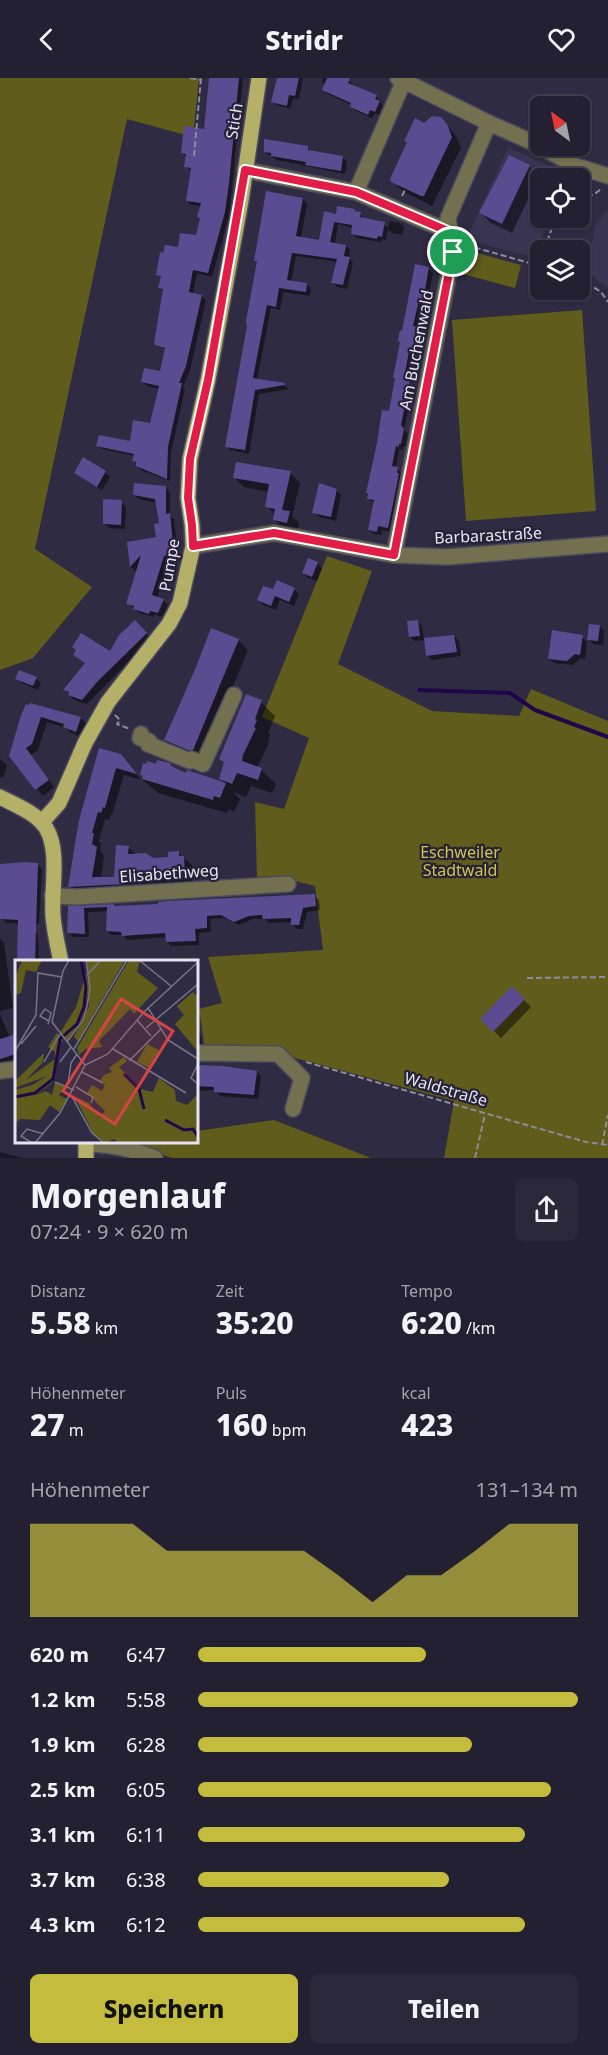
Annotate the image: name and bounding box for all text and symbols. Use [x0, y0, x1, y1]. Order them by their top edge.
text: Stridr [265, 21, 343, 58]
icon: back [30, 23, 63, 56]
icon: heart [545, 23, 578, 56]
north arrow [530, 96, 590, 156]
map controls [530, 96, 590, 300]
street label: Stich [220, 101, 248, 141]
button: locate [530, 168, 590, 228]
pin [427, 226, 478, 277]
icon: arrive [436, 235, 469, 268]
button: layers [530, 240, 590, 300]
street label: Am Buchenwald [394, 288, 438, 412]
street label: Barbarastraße [434, 521, 542, 549]
street label: Pumpe [154, 537, 184, 593]
park label: Eschweiler Stadtwald [420, 841, 500, 881]
street label: Elisabethweg [118, 859, 220, 887]
inset map [15, 960, 198, 1143]
street label: Waldstraße [402, 1067, 490, 1111]
text: Morgenlauf [30, 1173, 225, 1218]
button: share [515, 1178, 578, 1241]
text: 07:24 · 9 × 620 m [30, 1218, 188, 1245]
text: Distanz [30, 1280, 86, 1302]
text: Zeit [216, 1280, 244, 1302]
text: Tempo [401, 1280, 453, 1302]
text: 5.58 [30, 1302, 91, 1343]
text: 35:20 [216, 1302, 294, 1343]
text: 6:20 [401, 1302, 462, 1343]
text: km [91, 1317, 118, 1339]
text: /km [462, 1317, 496, 1339]
text: Höhenmeter [30, 1382, 126, 1404]
text: Puls [216, 1382, 247, 1404]
text: kcal [401, 1382, 431, 1404]
text: 27 [30, 1404, 65, 1445]
text: 160 [216, 1404, 268, 1445]
text: 423 [401, 1404, 453, 1445]
text: m [65, 1419, 84, 1441]
text: bpm [268, 1419, 307, 1441]
text: Höhenmeter [30, 1476, 150, 1503]
text: 131–134 m [475, 1476, 578, 1503]
text: 620 m [30, 1641, 89, 1668]
text: 6:47 [126, 1641, 166, 1668]
text: 1.2 km [30, 1686, 96, 1713]
text: 5:58 [126, 1686, 166, 1713]
text: 1.9 km [30, 1731, 96, 1758]
text: 6:28 [126, 1731, 166, 1758]
text: 2.5 km [30, 1776, 96, 1803]
text: 6:05 [126, 1776, 166, 1803]
text: 3.1 km [30, 1821, 96, 1848]
text: 6:11 [126, 1821, 166, 1848]
text: 3.7 km [30, 1866, 96, 1893]
text: 6:38 [126, 1866, 166, 1893]
text: 4.3 km [30, 1911, 96, 1938]
text: 6:12 [126, 1911, 166, 1938]
button: Speichern [30, 1974, 298, 2043]
button: Teilen [310, 1974, 578, 2043]

